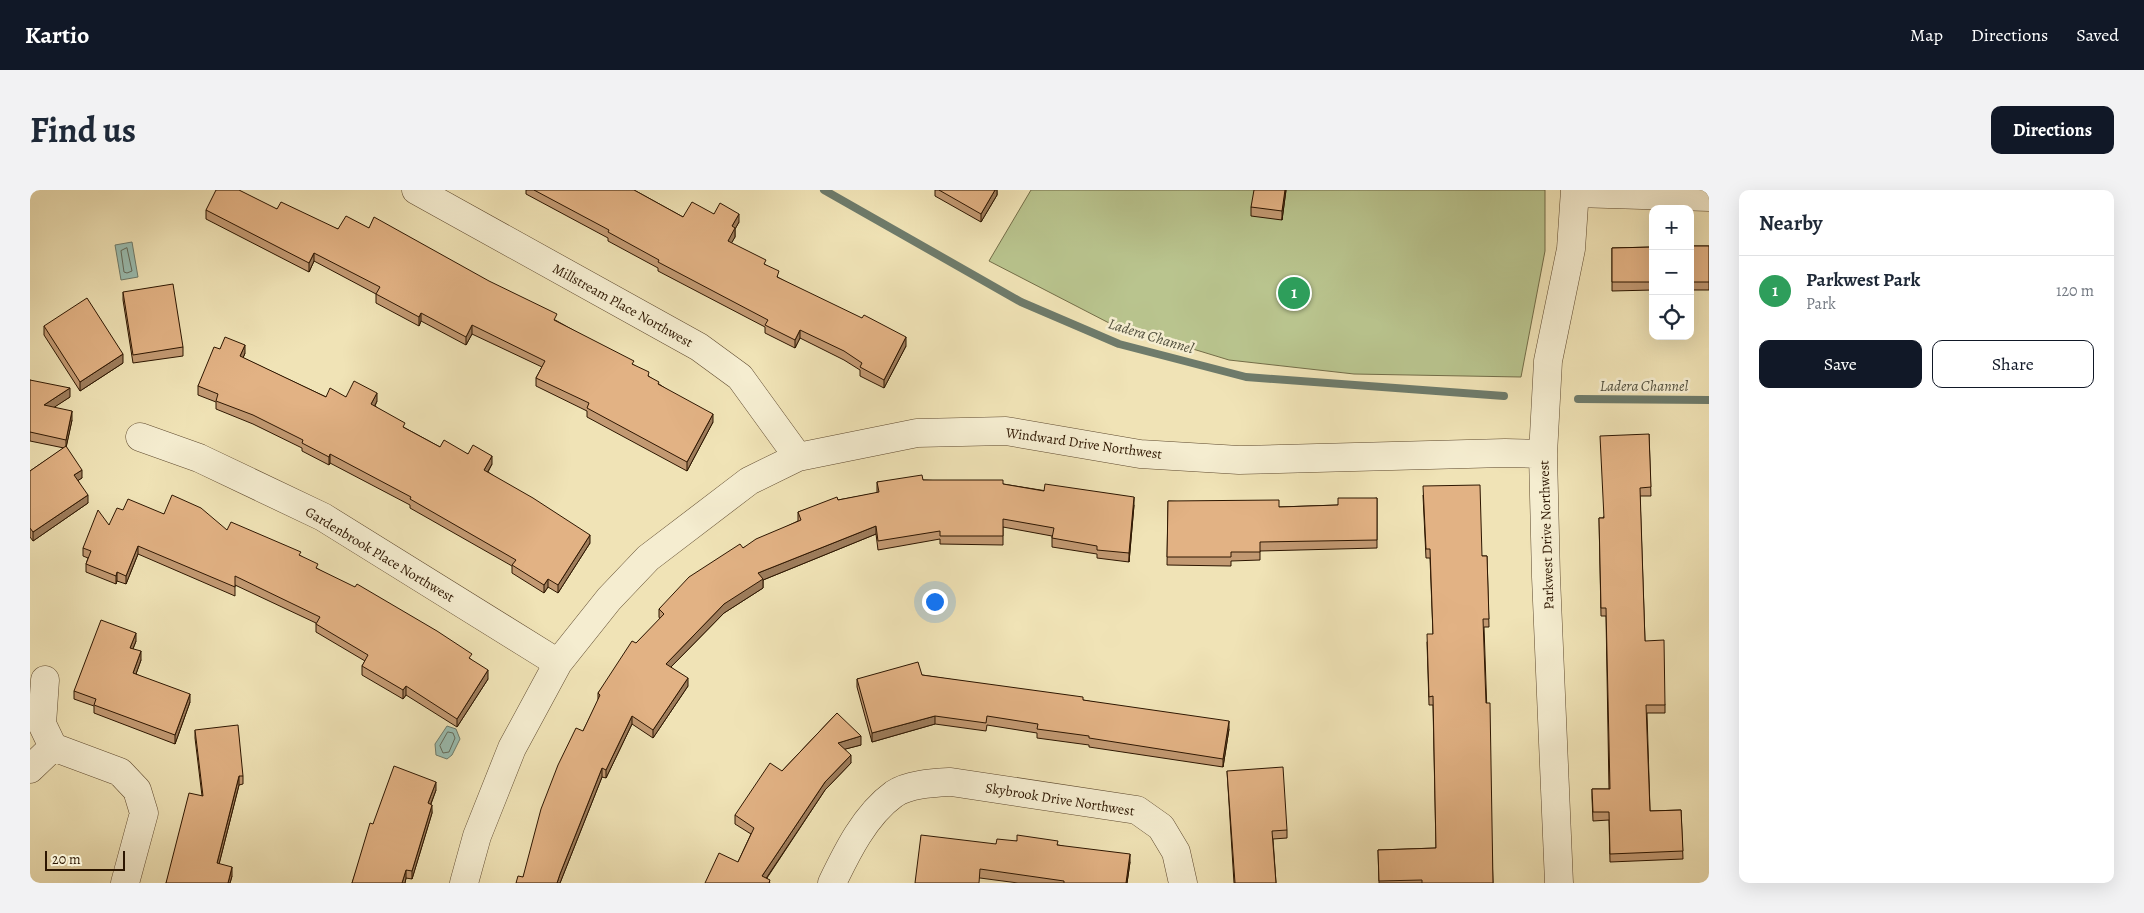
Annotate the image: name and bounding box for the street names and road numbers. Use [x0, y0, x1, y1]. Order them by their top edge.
street label: Millstream Place Northwest [549, 259, 697, 352]
street label: Windward Drive Northwest [1004, 423, 1164, 464]
street label: Parkwest Drive Northwest [1534, 460, 1559, 610]
street label: Gardenbrook Place Northwest [302, 502, 458, 607]
street label: Skybrook Drive Northwest [984, 778, 1136, 821]

